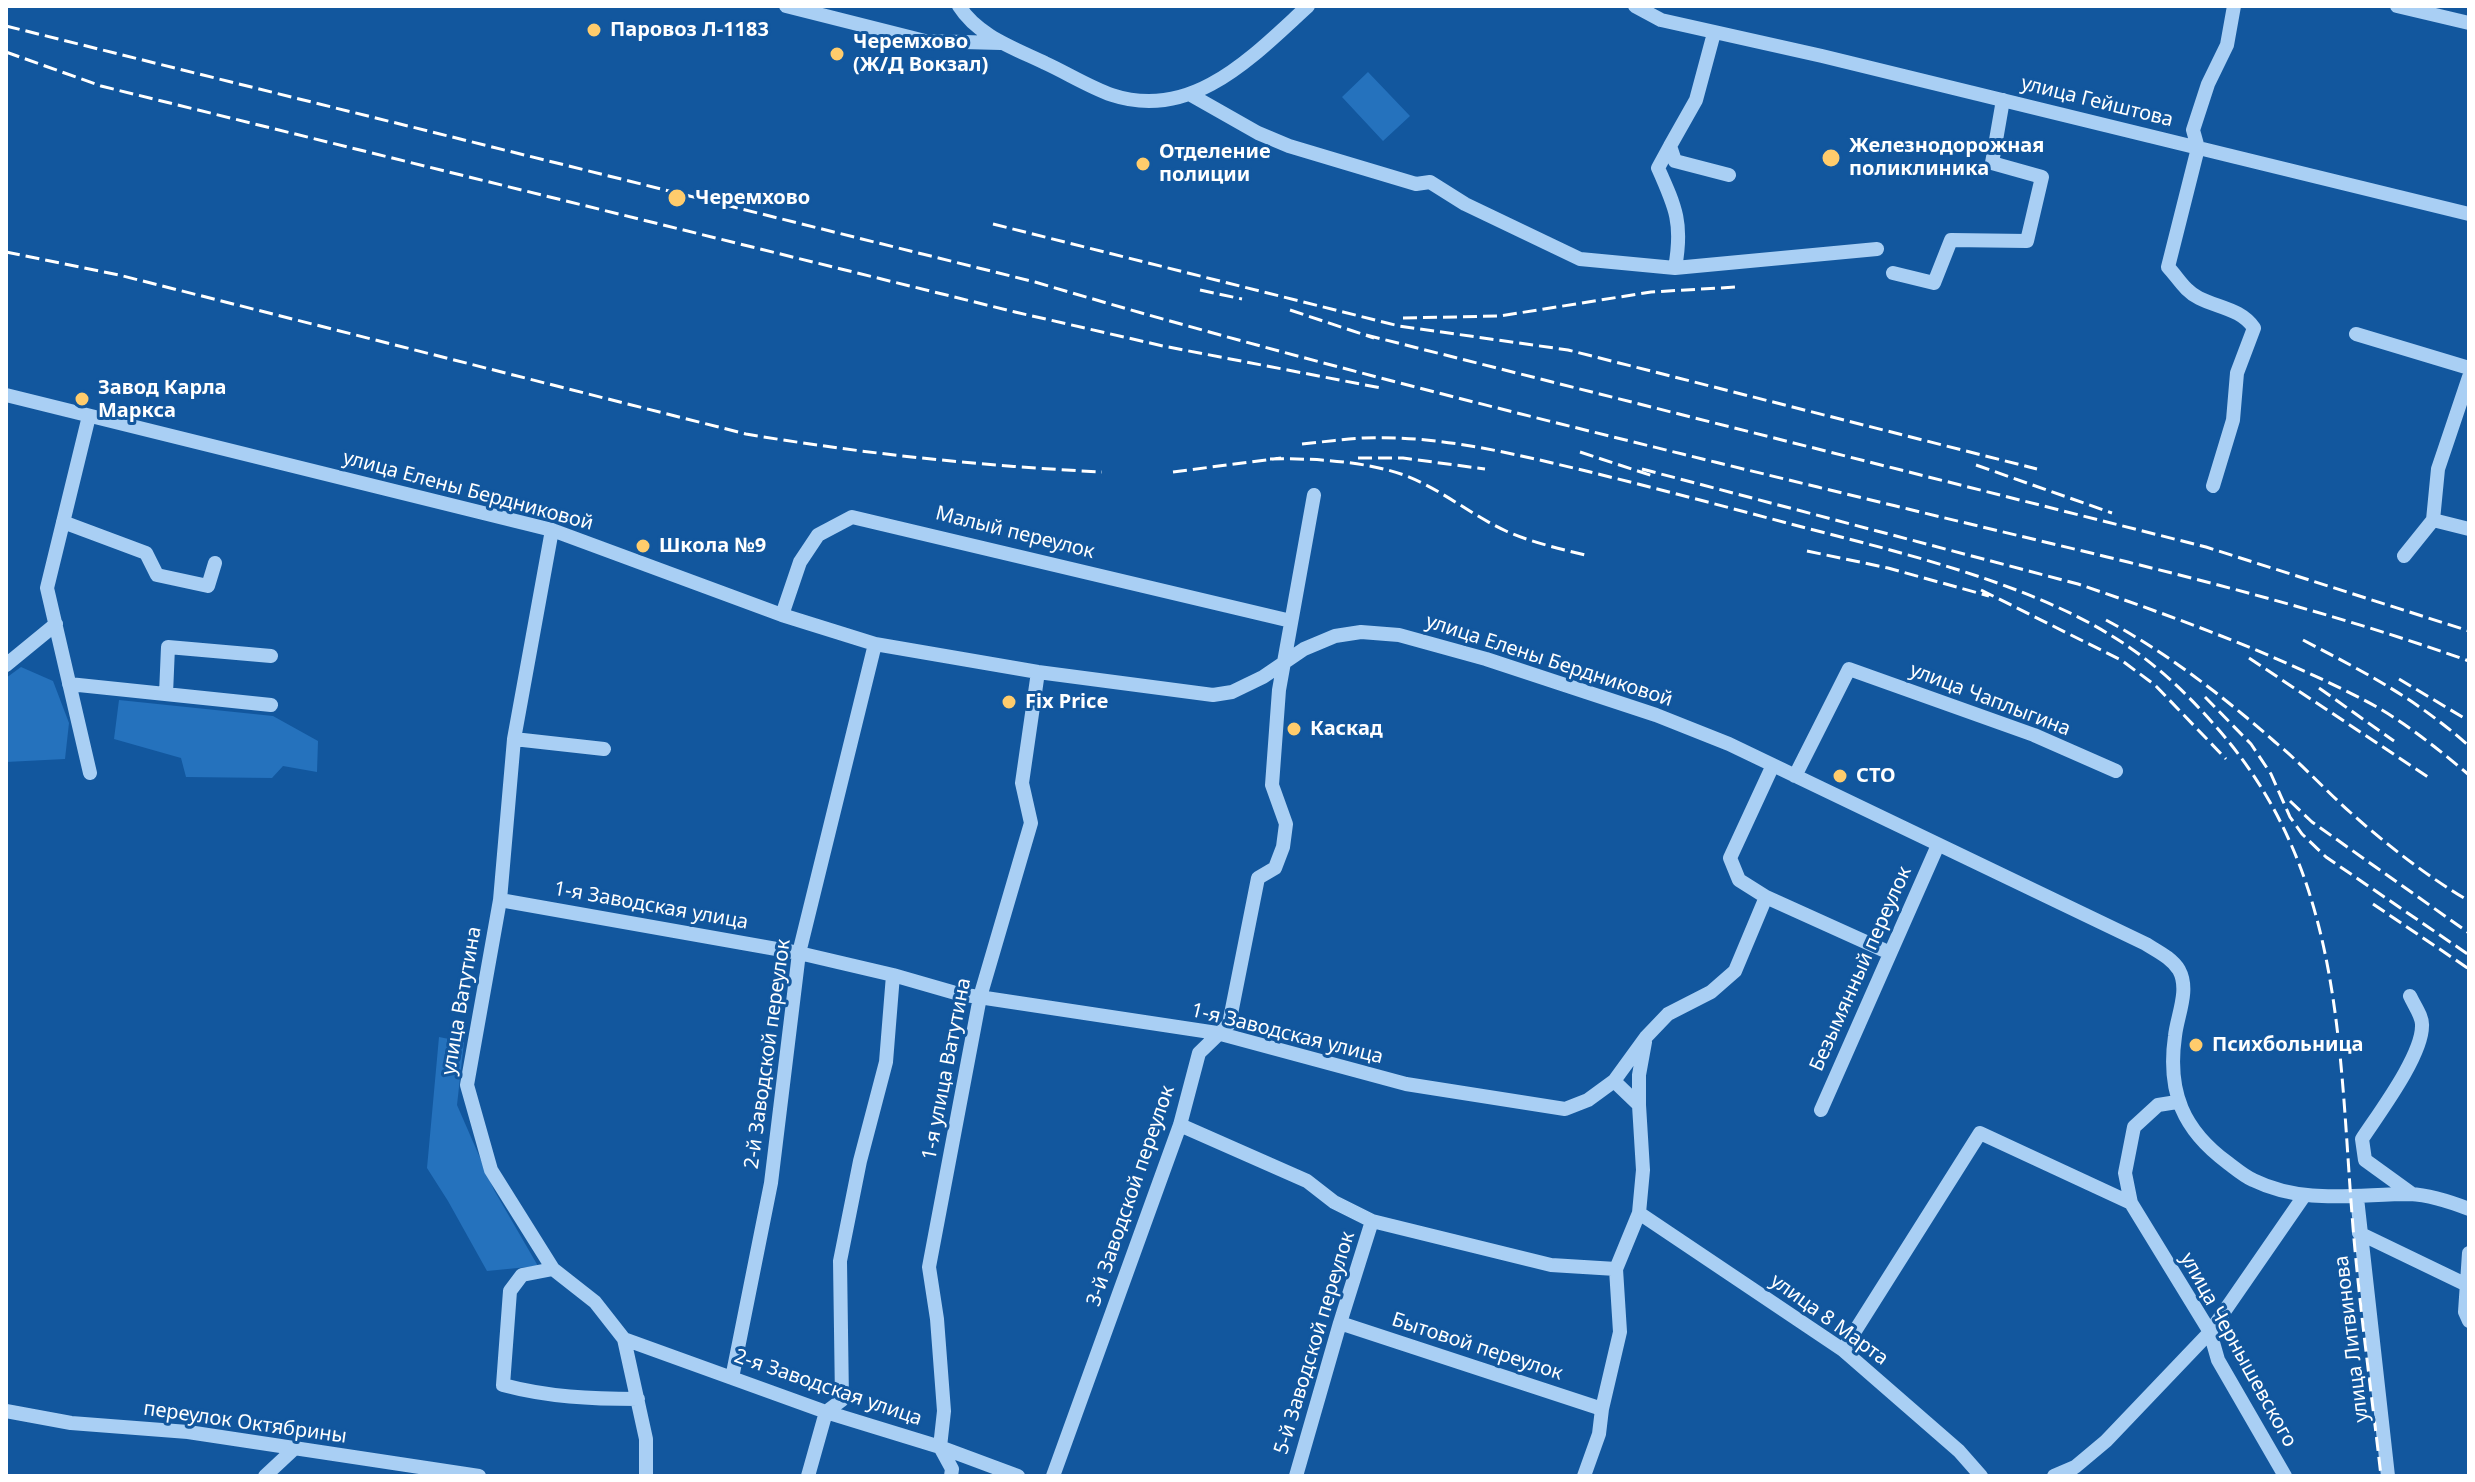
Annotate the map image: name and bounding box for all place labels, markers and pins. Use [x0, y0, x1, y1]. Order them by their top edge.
place label: Паровоз Л-1183 [610, 18, 769, 42]
marker: Паровоз Л-1183 [585, 21, 603, 39]
place label: Черемхово (Ж/Д Вокзал) [853, 30, 988, 77]
marker: Черемхово (Ж/Д Вокзал) [828, 45, 846, 63]
place label: Железнодорожная поликлиника [1849, 134, 2044, 181]
place label: Отделение полиции [1159, 140, 1271, 187]
marker: Железнодорожная поликлиника [1820, 147, 1842, 169]
marker: Отделение полиции [1134, 155, 1152, 173]
place label: Черемхово [695, 186, 810, 210]
marker: Черемхово [666, 187, 688, 209]
place label: Завод Карла Маркса [98, 376, 227, 423]
marker: Завод Карла Маркса [73, 390, 91, 408]
place label: Школа №9 [659, 534, 766, 558]
marker: Школа №9 [634, 537, 652, 555]
place label: Fix Price [1025, 690, 1108, 714]
marker: Fix Price [1000, 693, 1018, 711]
place label: Каскад [1310, 717, 1383, 741]
marker: Каскад [1285, 720, 1303, 738]
place label: СТО [1856, 764, 1896, 788]
marker: СТО [1831, 767, 1849, 785]
place label: Психбольница [2212, 1033, 2363, 1057]
marker: Психбольница [2187, 1036, 2205, 1054]

